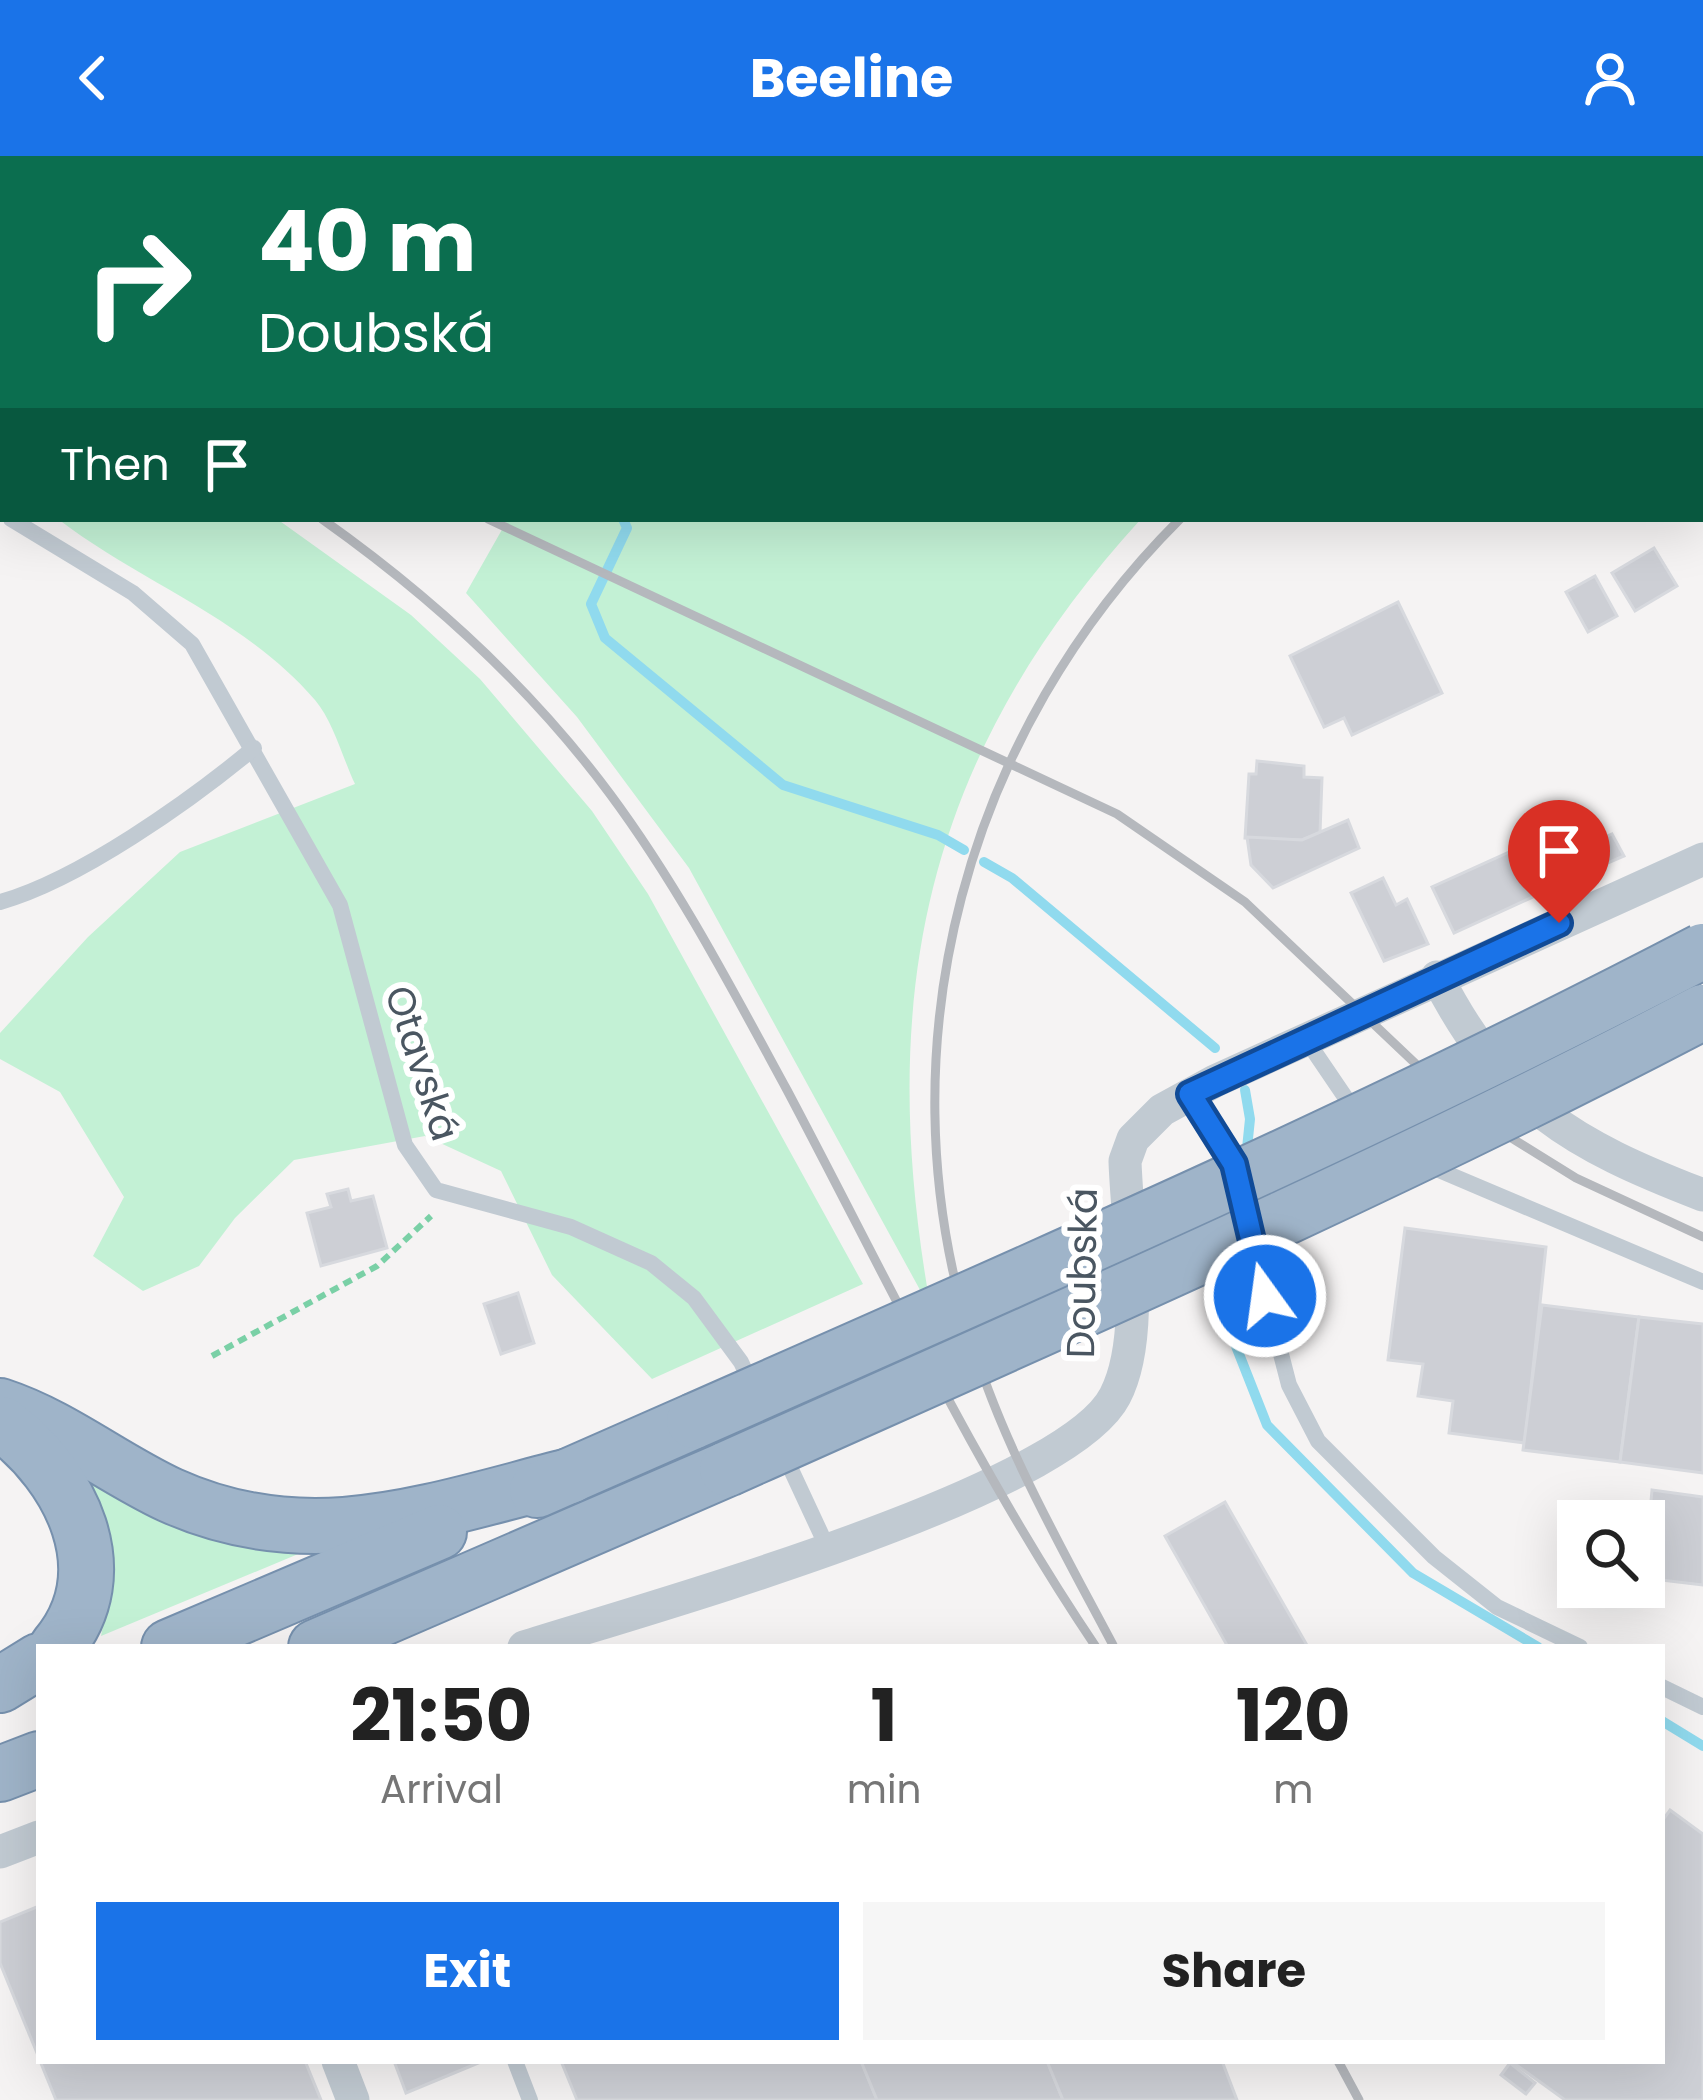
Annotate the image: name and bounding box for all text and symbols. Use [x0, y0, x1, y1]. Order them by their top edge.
text: Beeline [750, 40, 953, 116]
icon: back [60, 45, 126, 111]
icon: person [1577, 45, 1643, 111]
text: 40 m [258, 183, 476, 300]
icon: right [60, 204, 216, 360]
text: Doubská [258, 295, 494, 371]
icon: arrive [194, 432, 260, 498]
text: Then [60, 433, 170, 496]
pin [1508, 800, 1610, 923]
icon: arrive [1526, 818, 1592, 884]
street label: Otavská [371, 978, 473, 1148]
street label: Doubská [1053, 1187, 1111, 1359]
position arrow [1202, 1233, 1328, 1359]
map controls [1557, 1500, 1665, 1608]
button: search [1557, 1500, 1665, 1608]
text: 21:50 [350, 1665, 533, 1766]
text: 1 [871, 1665, 898, 1766]
text: 120 [1236, 1665, 1351, 1766]
text: Arrival [380, 1762, 503, 1817]
text: min [847, 1762, 921, 1817]
text: m [1273, 1762, 1313, 1817]
button: Exit [96, 1902, 839, 2040]
button: Share [863, 1902, 1605, 2040]

